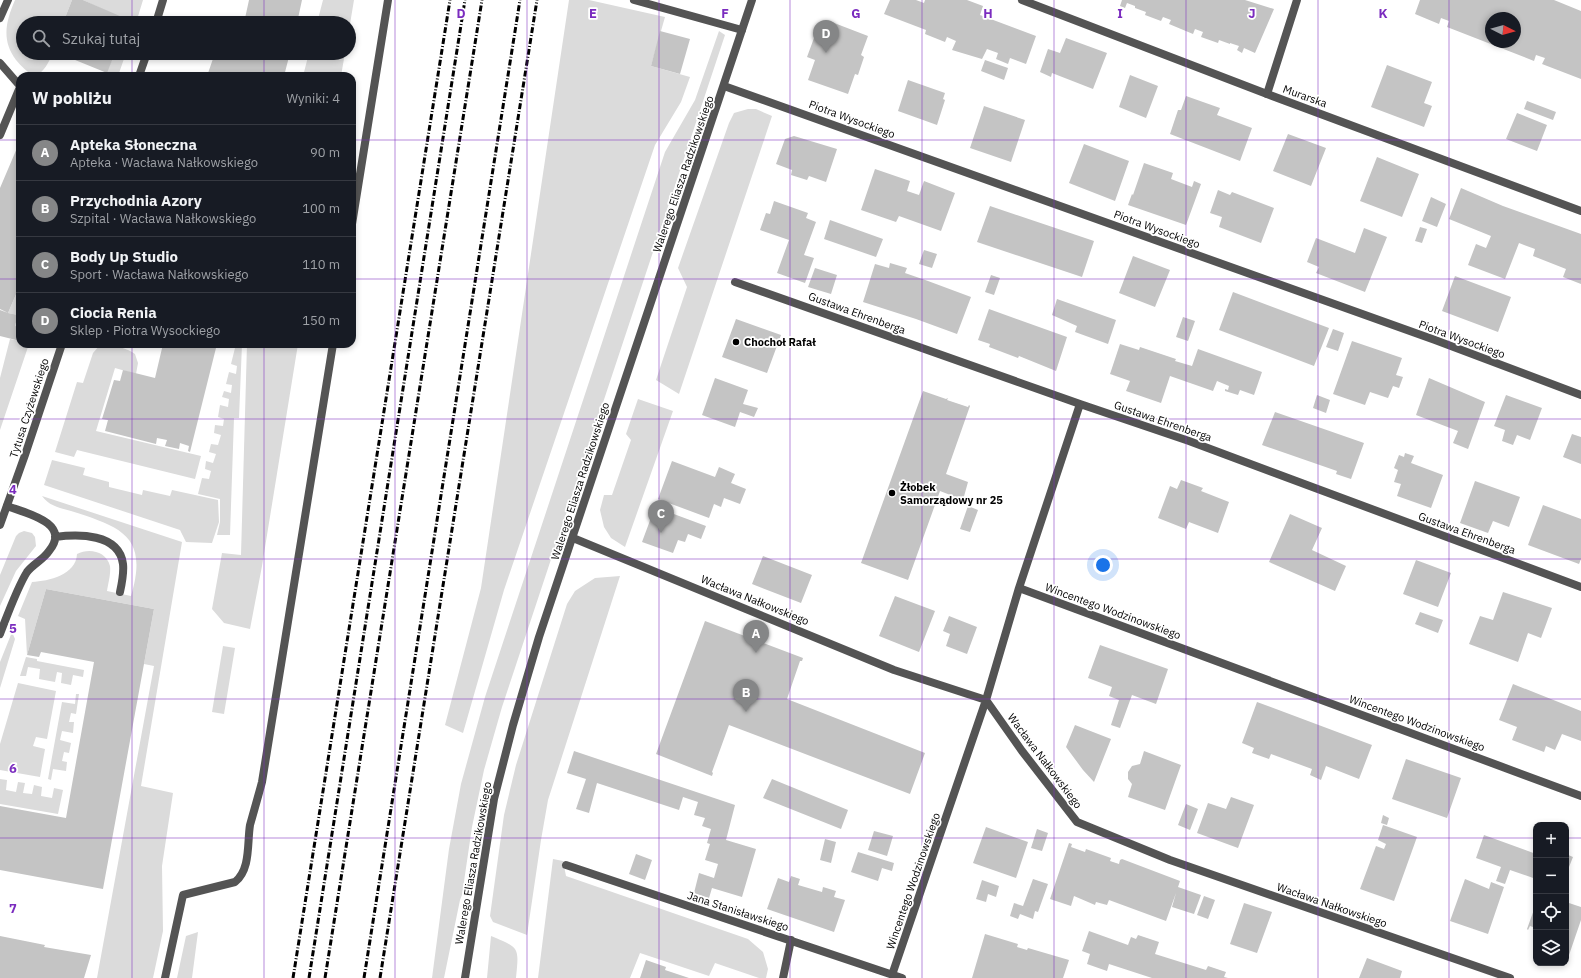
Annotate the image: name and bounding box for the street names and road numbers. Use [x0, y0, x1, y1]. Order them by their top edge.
street label: Murarska [1281, 82, 1329, 110]
street label: Walerego Eliasza Radzikowskiego [650, 94, 716, 254]
street label: Piotra Wysockiego [807, 97, 897, 141]
street label: Piotra Wysockiego [1112, 207, 1202, 251]
street label: Gustawa Ehrenberga [806, 289, 908, 337]
street label: Piotra Wysockiego [1417, 317, 1507, 361]
street label: Tytusa Czyżewskiego [6, 356, 52, 460]
street label: Gustawa Ehrenberga [1112, 398, 1214, 444]
street label: Walerego Eliasza Radzikowskiego [548, 400, 612, 562]
street label: Gustawa Ehrenberga [1416, 509, 1518, 557]
street label: Wacława Nałkowskiego [699, 572, 811, 628]
street label: Wincentego Wodzinowskiego [1043, 580, 1183, 642]
street label: Wincentego Wodzinowskiego [1347, 692, 1487, 754]
street label: Wacława Nałkowskiego [1005, 711, 1085, 811]
street label: Walerego Eliasza Radzikowskiego [452, 781, 494, 945]
street label: Wincentego Wodzinowskiego [883, 811, 943, 951]
street label: Wacława Nałkowskiego [1275, 880, 1389, 930]
street label: Jana Stanisławskiego [685, 888, 791, 934]

